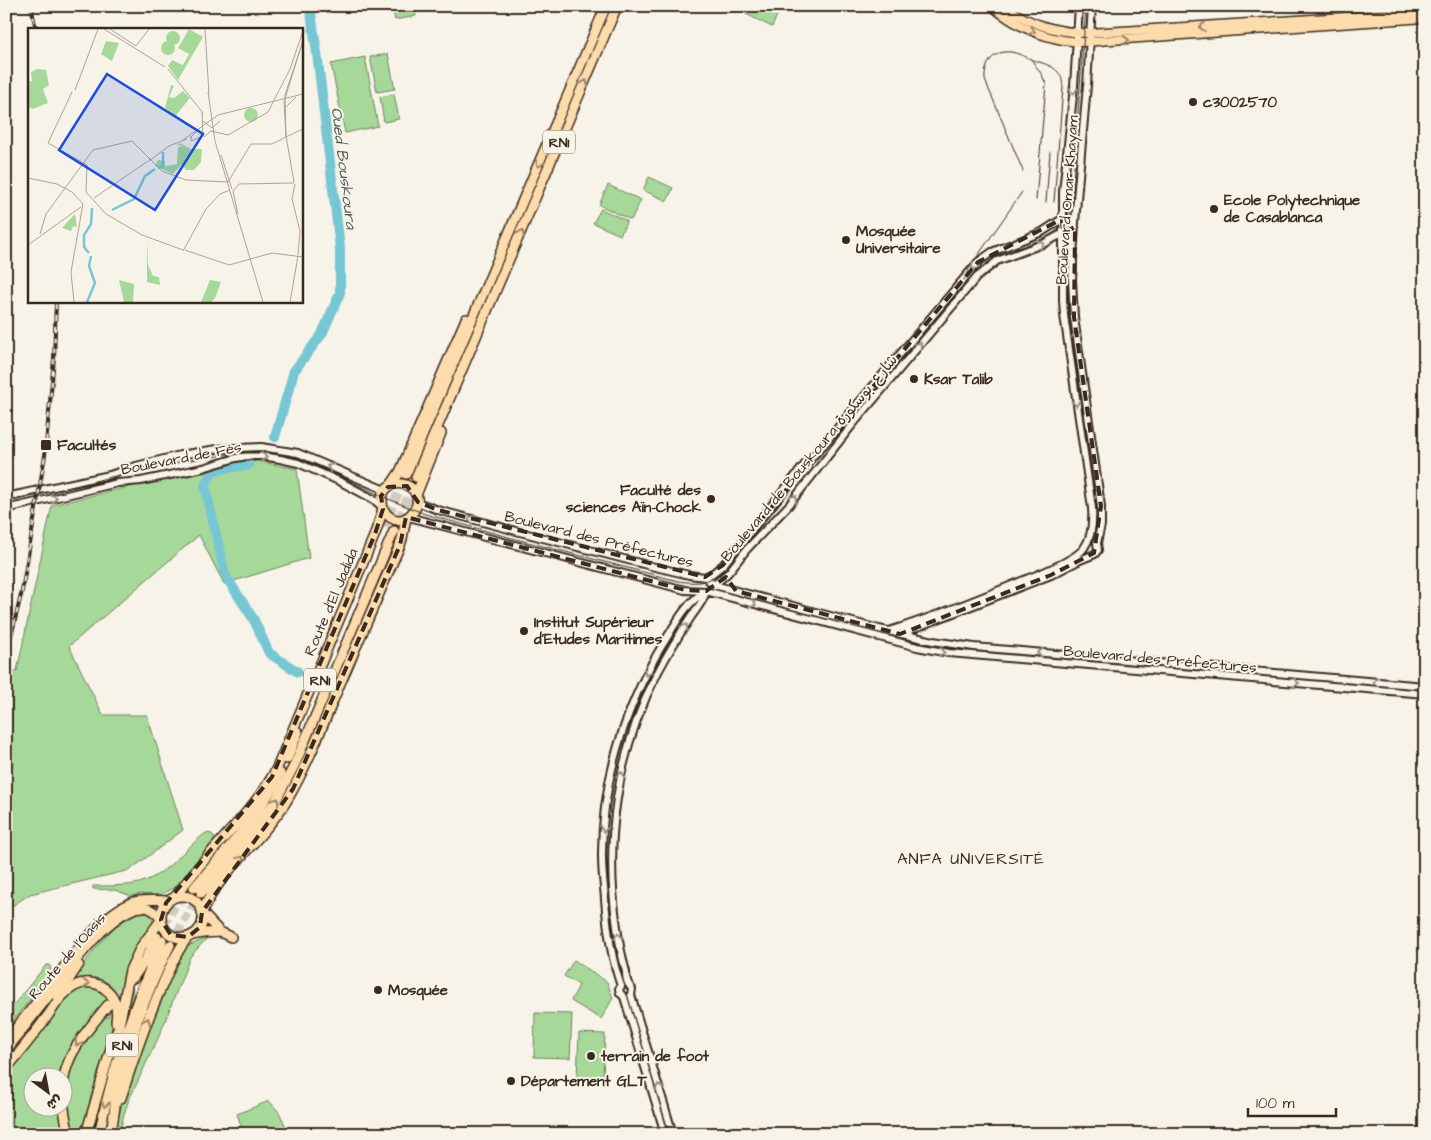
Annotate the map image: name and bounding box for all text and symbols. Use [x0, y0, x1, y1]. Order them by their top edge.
one-way arrow [1197, 21, 1205, 32]
one-way arrow [1027, 25, 1036, 35]
inset map [28, 28, 302, 302]
one-way arrow [1122, 34, 1130, 45]
one-way arrow [578, 79, 589, 88]
one-way arrow [1068, 87, 1079, 95]
place label: c3002570 [1203, 92, 1277, 113]
marker: c3002570 [1187, 96, 1199, 108]
water label: Oued Bouskoura [326, 106, 362, 231]
street label: Boulevard Omar Khayam [1051, 114, 1085, 286]
road number: RN1 [543, 130, 575, 154]
one-way arrow [534, 159, 545, 168]
place label: Ecole Polytechnique de Casablanca [1223, 190, 1360, 228]
marker: Ecole Polytechnique de Casablanca [1208, 203, 1220, 215]
place label: Mosquée Universitaire [856, 221, 941, 259]
one-way arrow [515, 229, 525, 237]
marker: Mosquée Universitaire [840, 234, 852, 246]
one-way arrow [1036, 240, 1045, 250]
one-way arrow [971, 261, 980, 270]
one-way arrow [1072, 330, 1082, 339]
one-way arrow [914, 342, 923, 351]
street label: Boulevard de Bouskoura شارع بوسكورة [716, 350, 902, 566]
place label: Ksar Talib [924, 369, 993, 390]
marker: Ksar Talib [908, 373, 920, 385]
one-way arrow [1071, 399, 1081, 407]
place label: Facultés [57, 435, 117, 456]
street label: Boulevard de Fès [119, 436, 244, 480]
marker: Facultés [39, 438, 53, 452]
one-way arrow [260, 451, 268, 462]
one-way arrow [326, 462, 335, 473]
place label: Faculté des sciences Aïn-Chock [566, 480, 702, 518]
one-way arrow [1094, 491, 1105, 499]
one-way arrow [49, 493, 58, 504]
marker: Faculté des sciences Aïn-Chock [705, 493, 717, 505]
one-way arrow [789, 495, 798, 504]
street label: Boulevard des Préfectures [502, 506, 696, 573]
one-way arrow [466, 514, 475, 525]
one-way arrow [519, 542, 527, 552]
street label: Route d'El Jadida [299, 545, 364, 659]
one-way arrow [749, 599, 757, 609]
place label: Institut Supérieur d'Etudes Maritimes [533, 612, 663, 650]
one-way arrow [837, 614, 846, 625]
one-way arrow [679, 623, 688, 632]
marker: Institut Supérieur d'Etudes Maritimes [518, 625, 530, 637]
street label: Boulevard des Préfectures [1062, 641, 1258, 678]
one-way arrow [938, 646, 946, 656]
one-way arrow [1036, 648, 1044, 659]
road number: RN1 [304, 668, 336, 692]
one-way arrow [643, 668, 653, 677]
one-way arrow [1292, 677, 1300, 688]
one-way arrow [1372, 677, 1380, 688]
one-way arrow [615, 771, 626, 779]
one-way arrow [269, 797, 279, 806]
one-way arrow [598, 825, 609, 833]
district label: ANFA UNIVERSITÉ [897, 848, 1045, 870]
one-way arrow [235, 855, 244, 864]
street label: Route de l'Oasis [24, 908, 111, 1004]
one-way arrow [614, 932, 624, 941]
one-way arrow [83, 979, 91, 990]
place label: Mosquée [388, 980, 448, 1001]
marker: Mosquée [372, 984, 384, 996]
one-way arrow [141, 1017, 151, 1026]
road number: RN1 [106, 1034, 138, 1056]
one-way arrow [74, 1038, 84, 1047]
place label: terrain de foot [600, 1046, 710, 1067]
marker: terrain de foot [585, 1050, 597, 1062]
north arrow [22, 1068, 72, 1118]
place label: Département GLT [521, 1071, 647, 1092]
marker: Département GLT [505, 1075, 517, 1087]
one-way arrow [654, 1084, 664, 1092]
scale bar [1248, 1085, 1336, 1117]
text: ش [43, 1090, 66, 1115]
text: 100 m [1256, 1093, 1295, 1114]
one-way arrow [101, 1099, 111, 1107]

